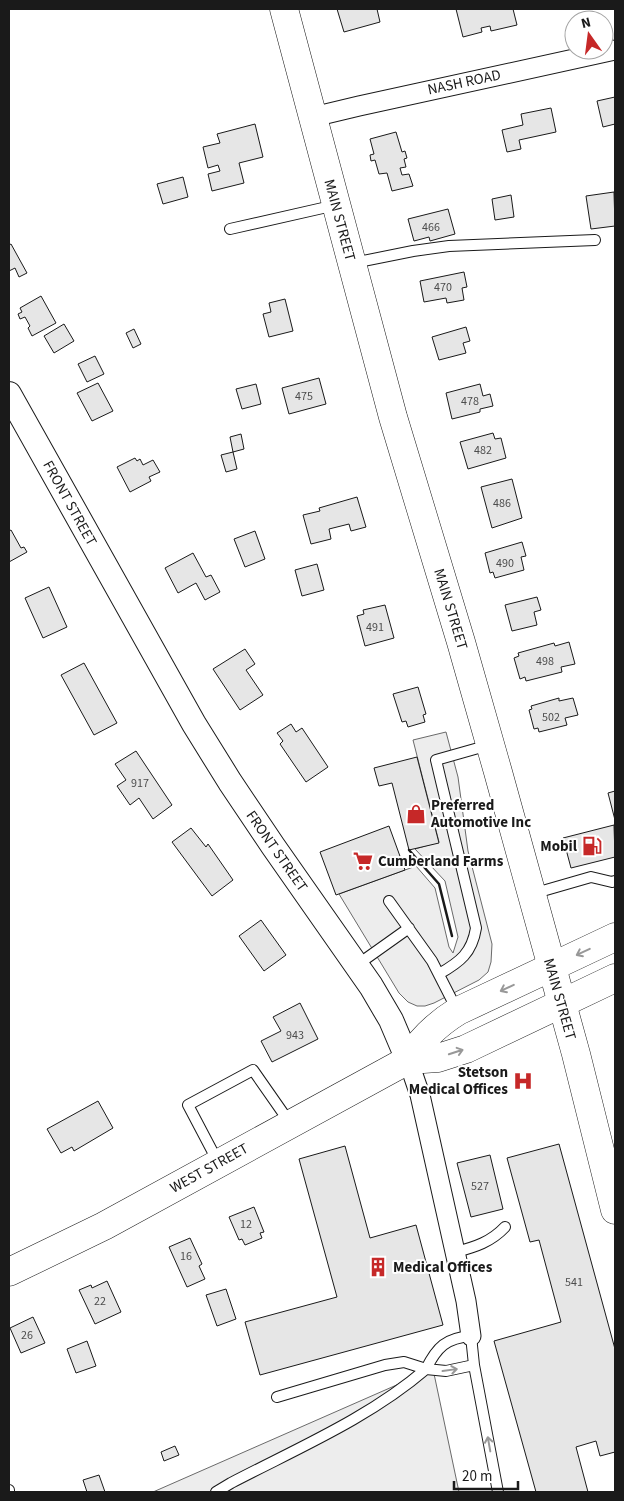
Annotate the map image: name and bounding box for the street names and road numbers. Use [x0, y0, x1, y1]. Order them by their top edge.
street label: NASH ROAD [426, 64, 503, 100]
street label: MAIN STREET [319, 177, 361, 263]
street label: FRONT STREET [37, 457, 102, 550]
street label: MAIN STREET [428, 566, 473, 652]
street label: FRONT STREET [241, 806, 312, 896]
street label: MAIN STREET [538, 956, 581, 1042]
street label: WEST STREET [166, 1138, 252, 1199]

